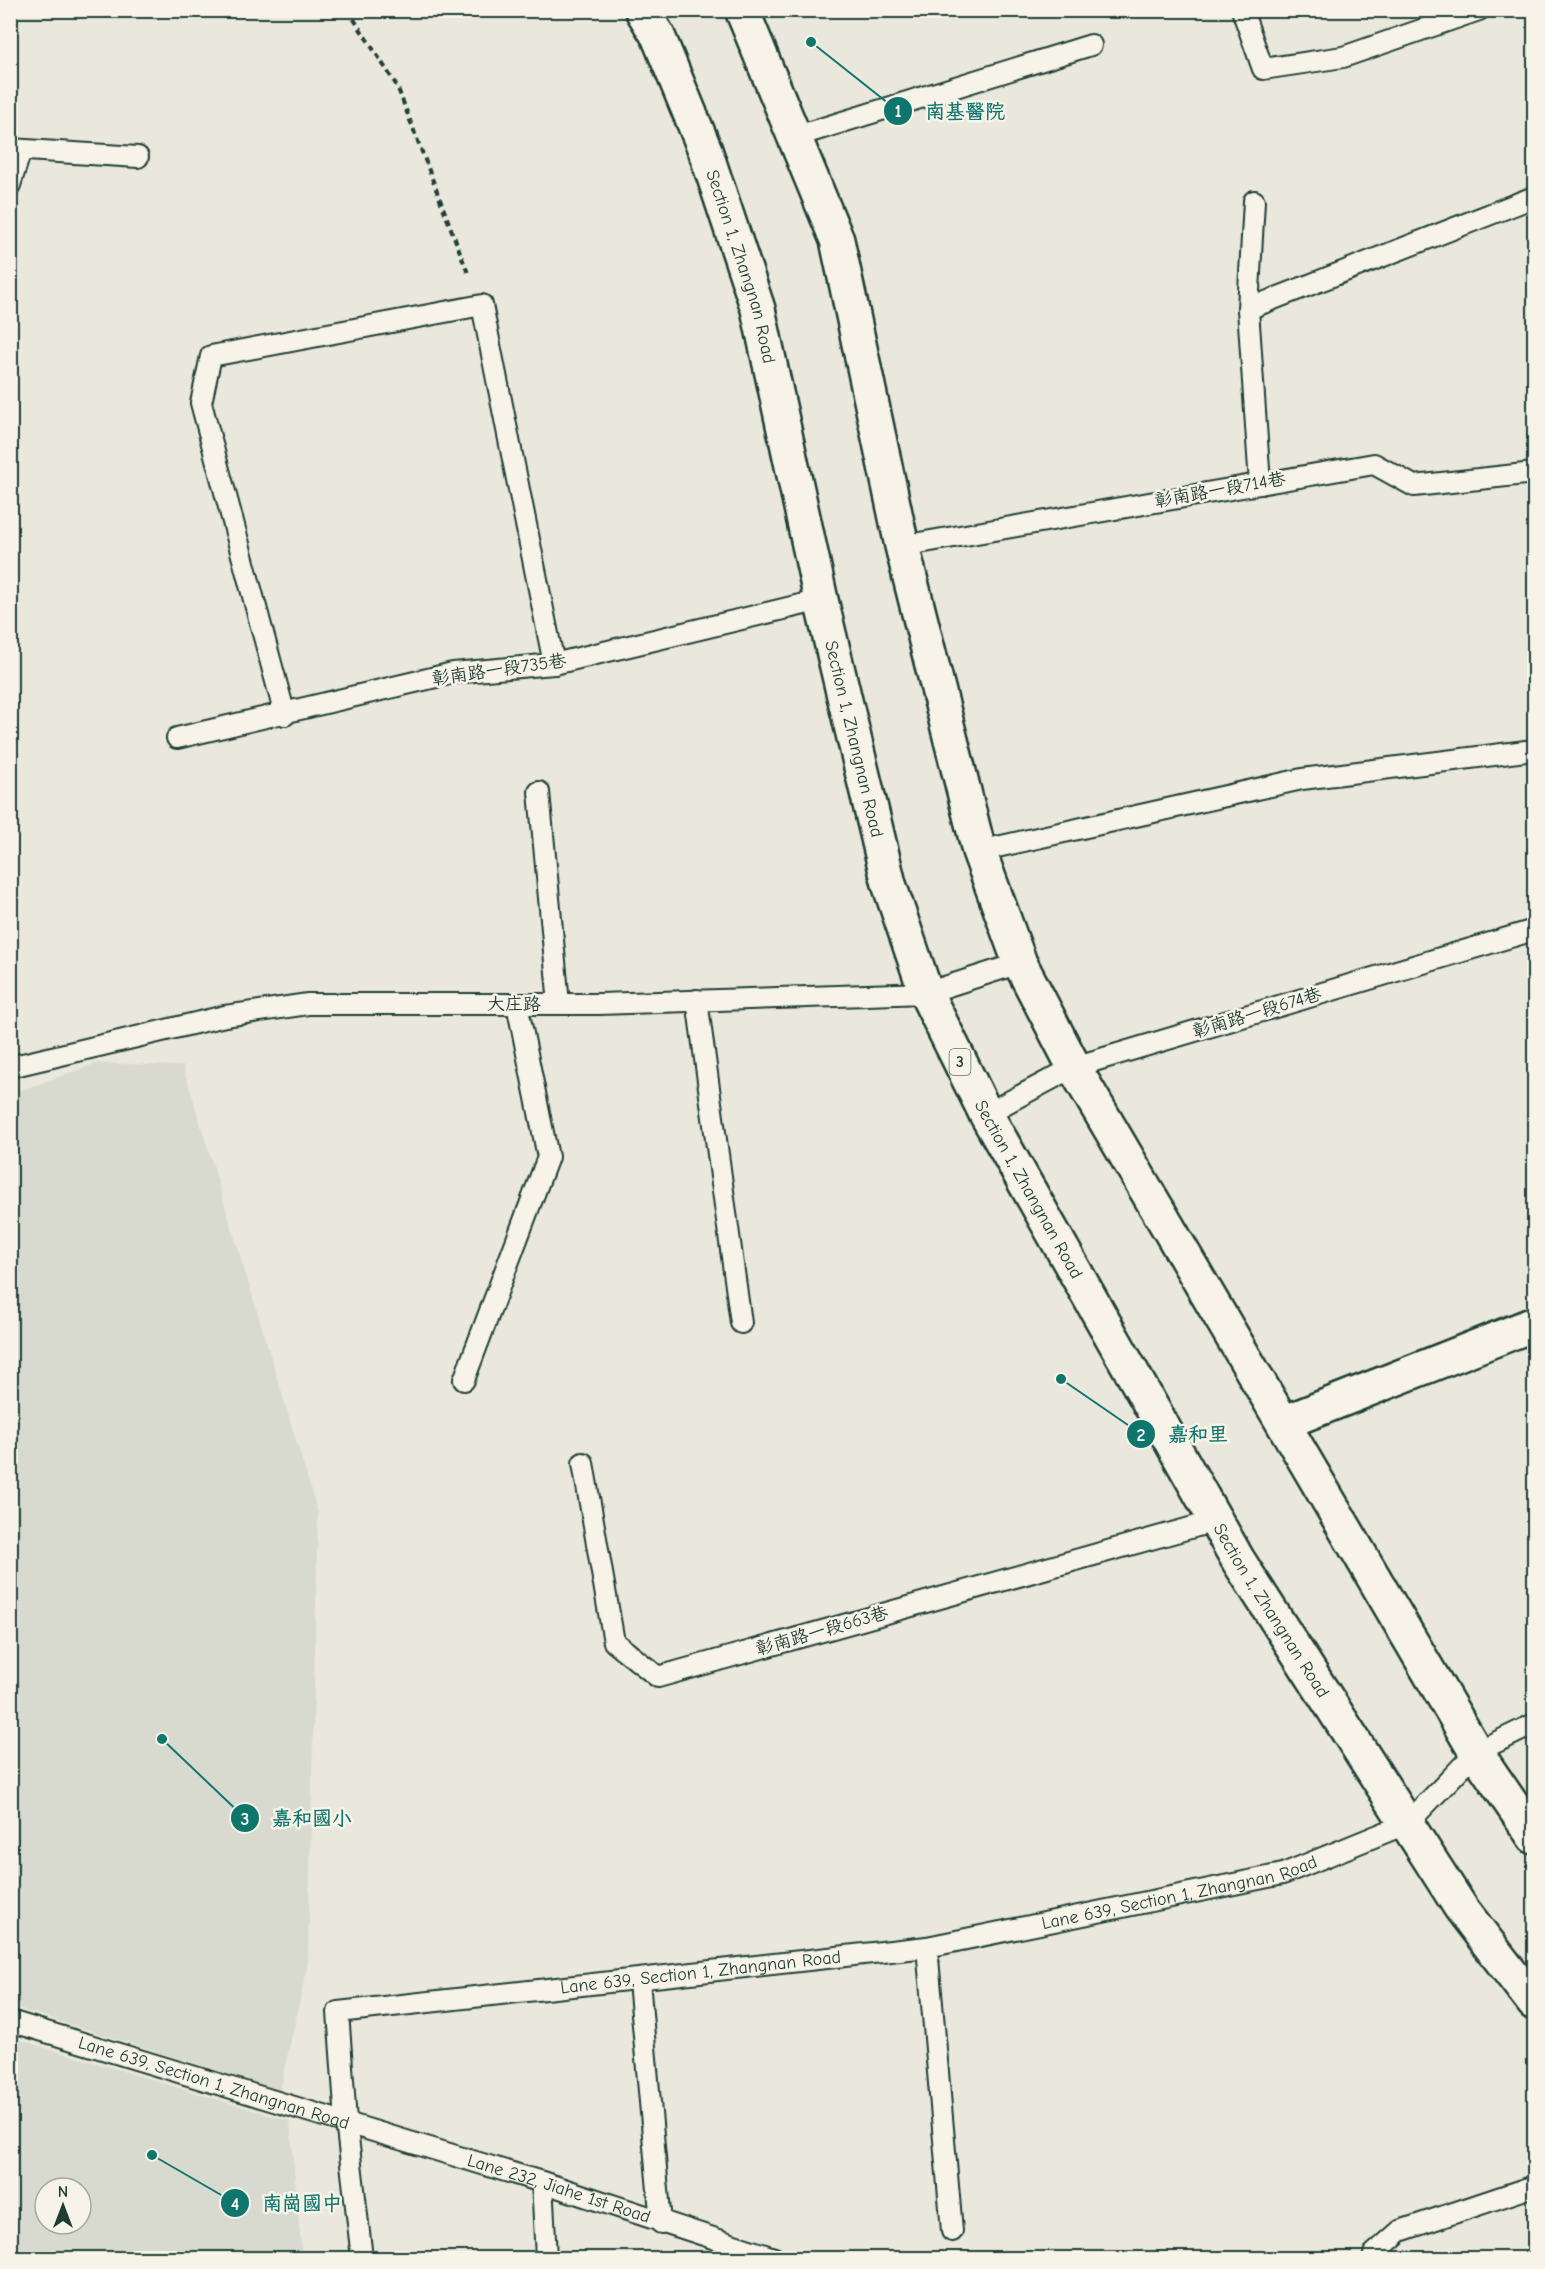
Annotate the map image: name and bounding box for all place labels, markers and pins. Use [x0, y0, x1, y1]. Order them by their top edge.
callout: 南基醫院 [883, 92, 1017, 130]
callout: 嘉和里 [1126, 1415, 1240, 1453]
callout: 嘉和國小 [230, 1799, 364, 1837]
callout: 南崗國中 [220, 2184, 354, 2222]

